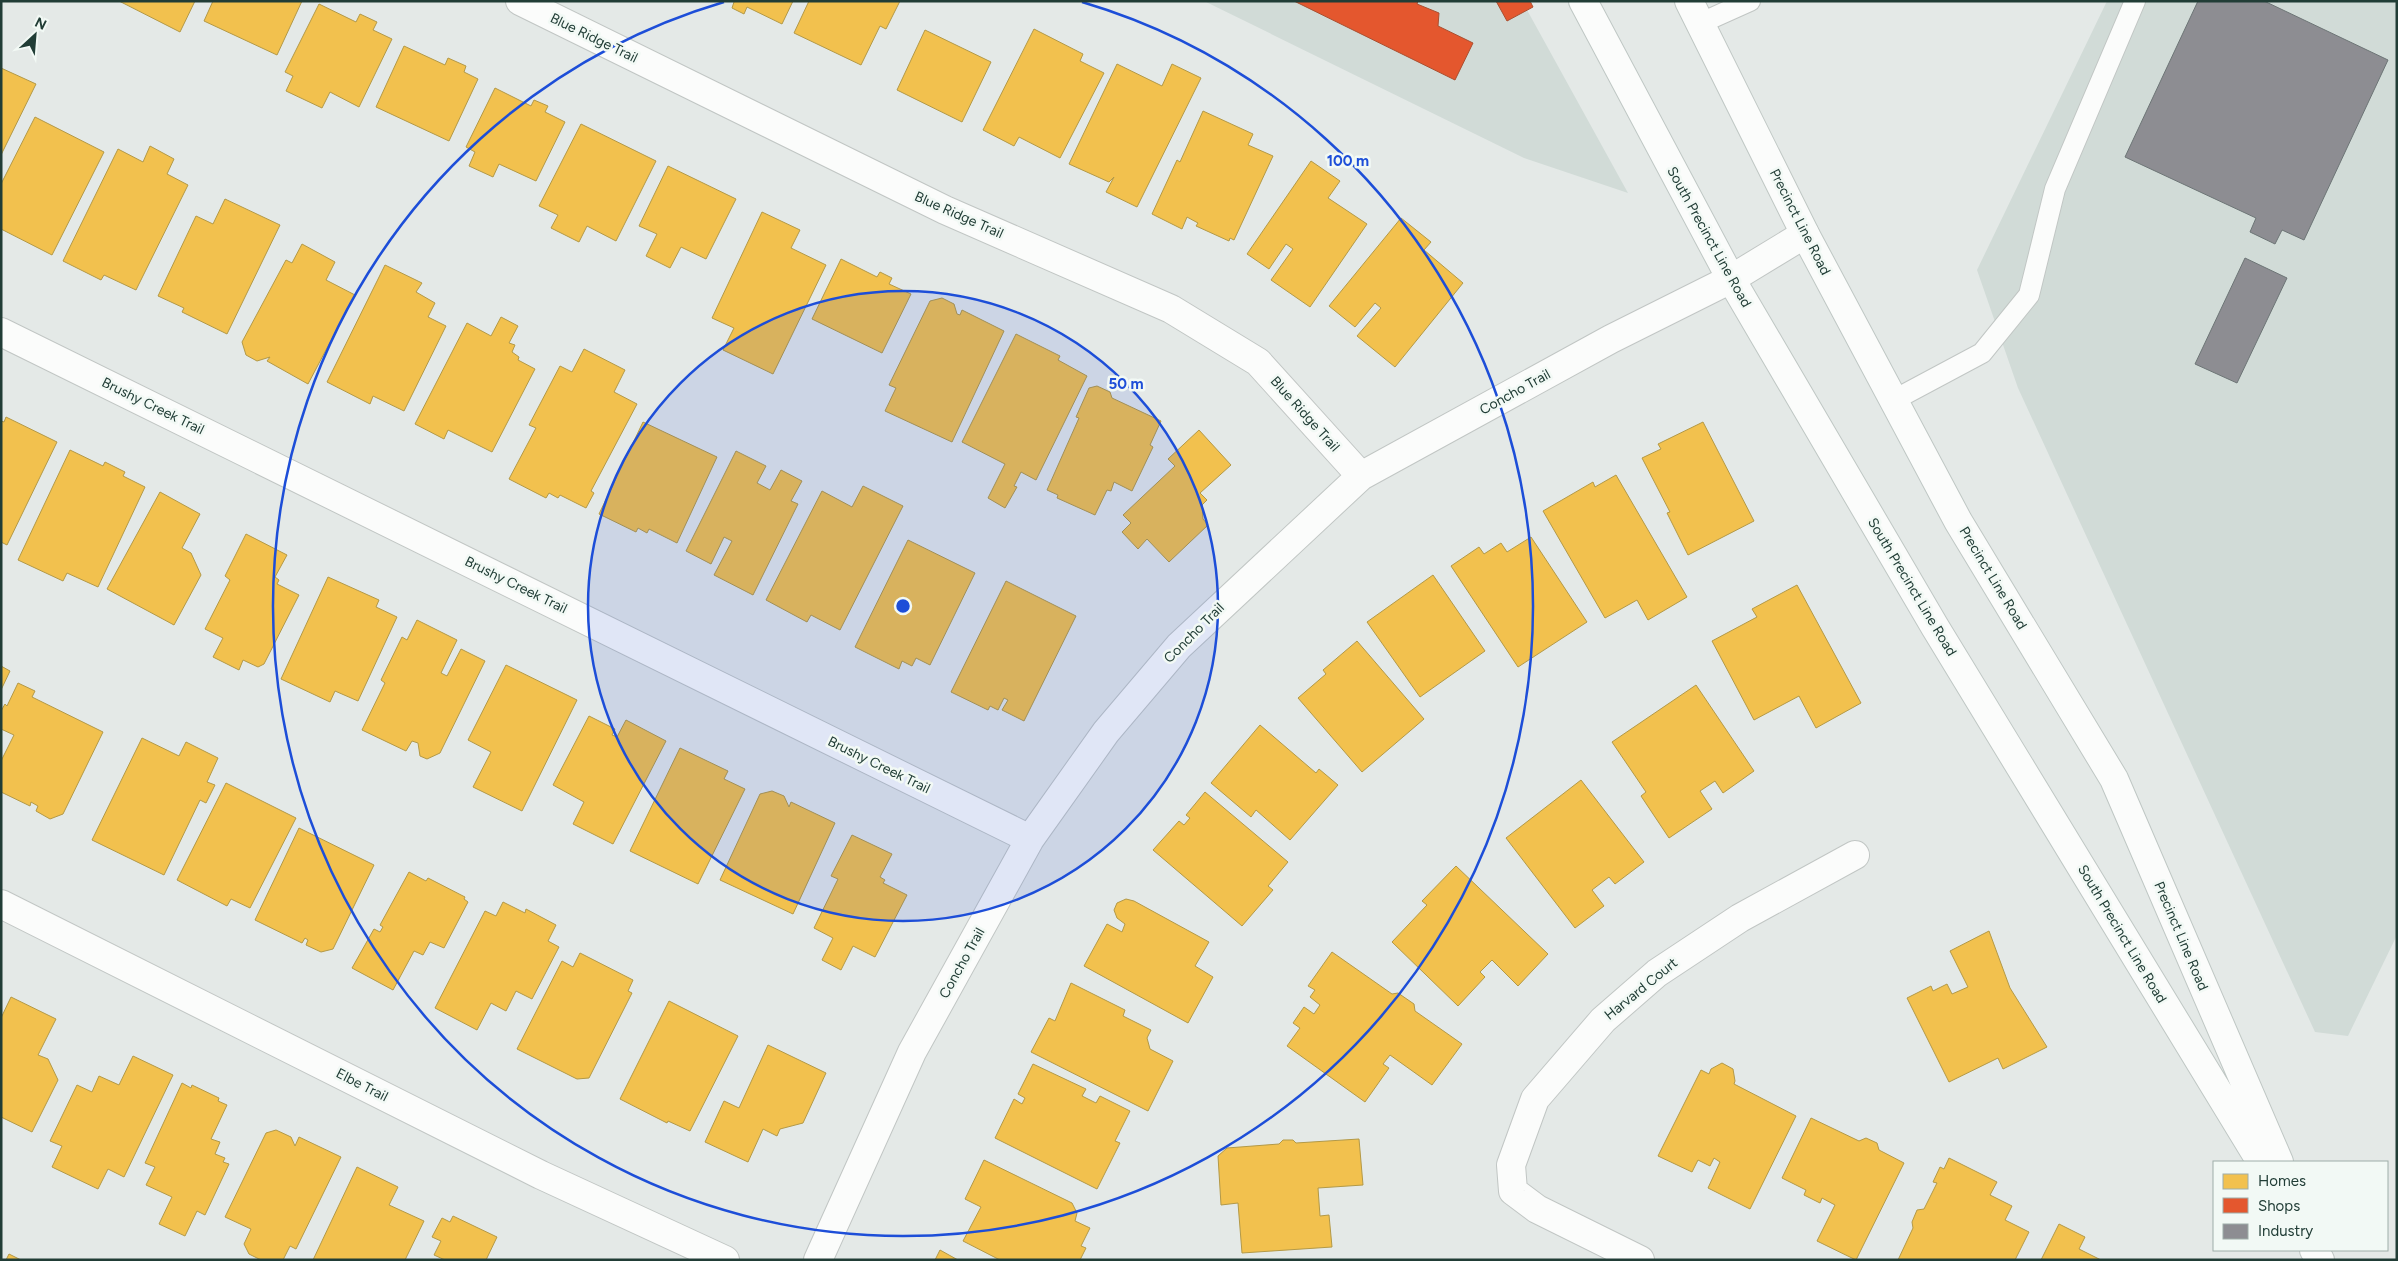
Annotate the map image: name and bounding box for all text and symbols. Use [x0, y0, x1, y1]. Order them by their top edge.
street label: Blue Ridge Trail [547, 9, 641, 67]
north arrow [10, 10, 60, 60]
text: N [32, 14, 49, 34]
text: 100 m [1327, 152, 1369, 170]
street label: South Precinct Line Road [1663, 164, 1755, 310]
street label: Precinct Line Road [1766, 166, 1834, 278]
street label: Blue Ridge Trail [912, 188, 1006, 242]
street label: Concho Trail [1477, 366, 1553, 418]
street label: Blue Ridge Trail [1267, 373, 1343, 455]
street label: Brushy Creek Trail [99, 374, 207, 438]
text: 50 m [1108, 375, 1144, 393]
street label: South Precinct Line Road [1864, 515, 1960, 659]
street label: Precinct Line Road [1956, 523, 2030, 633]
street label: Brushy Creek Trail [462, 553, 570, 617]
centre of rings [894, 597, 912, 615]
street label: Concho Trail [1160, 599, 1228, 667]
street label: Brushy Creek Trail [825, 733, 933, 797]
street label: South Precinct Line Road [2074, 862, 2170, 1006]
street label: Precinct Line Road [2150, 879, 2212, 993]
street label: Concho Trail [936, 925, 988, 1001]
street label: Harvard Court [1601, 954, 1681, 1024]
street label: Elbe Trail [333, 1065, 391, 1105]
legend [2213, 1161, 2388, 1251]
text: Homes [2258, 1172, 2306, 1190]
text: Shops [2258, 1197, 2300, 1215]
text: Industry [2258, 1222, 2313, 1240]

